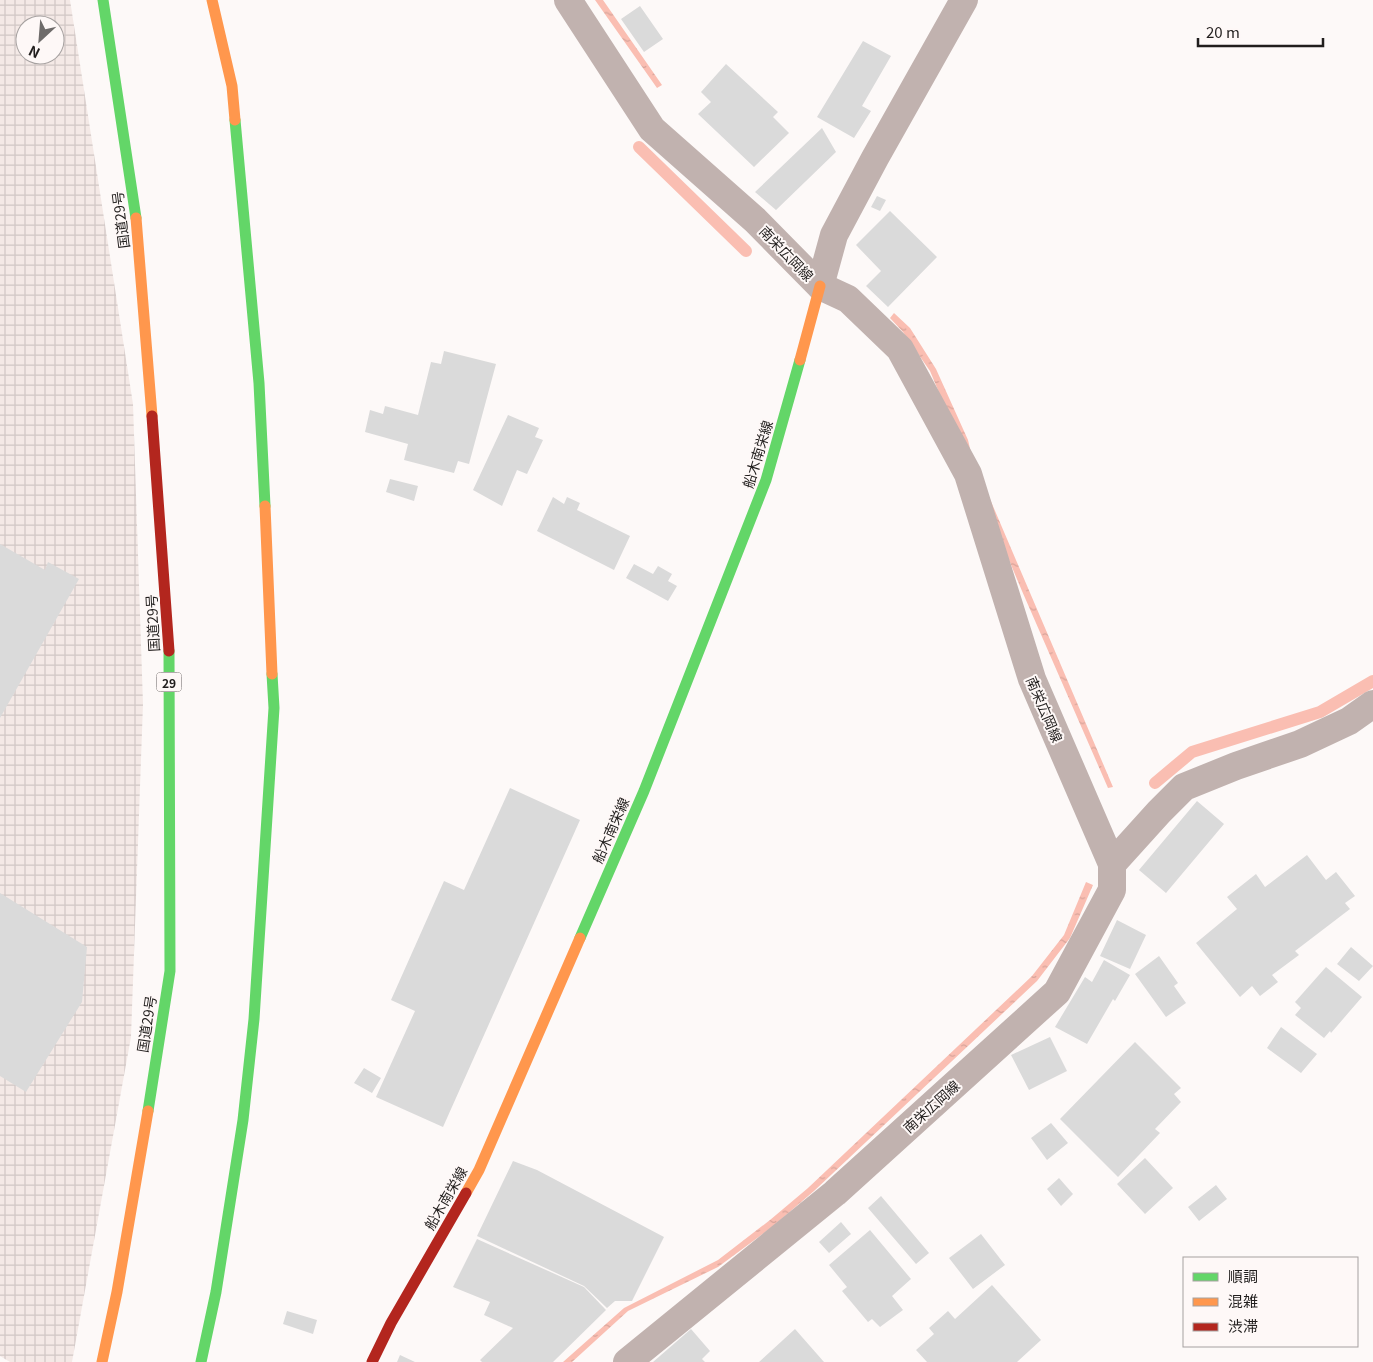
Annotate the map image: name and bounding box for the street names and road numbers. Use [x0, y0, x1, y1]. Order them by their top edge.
street label: 国道29号 [107, 190, 133, 250]
street label: 南栄広岡線 [755, 221, 819, 285]
street label: 船木南栄線 [737, 418, 777, 490]
street label: 国道29号 [141, 594, 163, 652]
road number: 29 [156, 672, 182, 692]
street label: 南栄広岡線 [1022, 673, 1068, 745]
street label: 船木南栄線 [587, 794, 633, 866]
street label: 国道29号 [132, 994, 160, 1054]
street label: 南栄広岡線 [898, 1075, 964, 1137]
street label: 船木南栄線 [419, 1163, 471, 1233]

